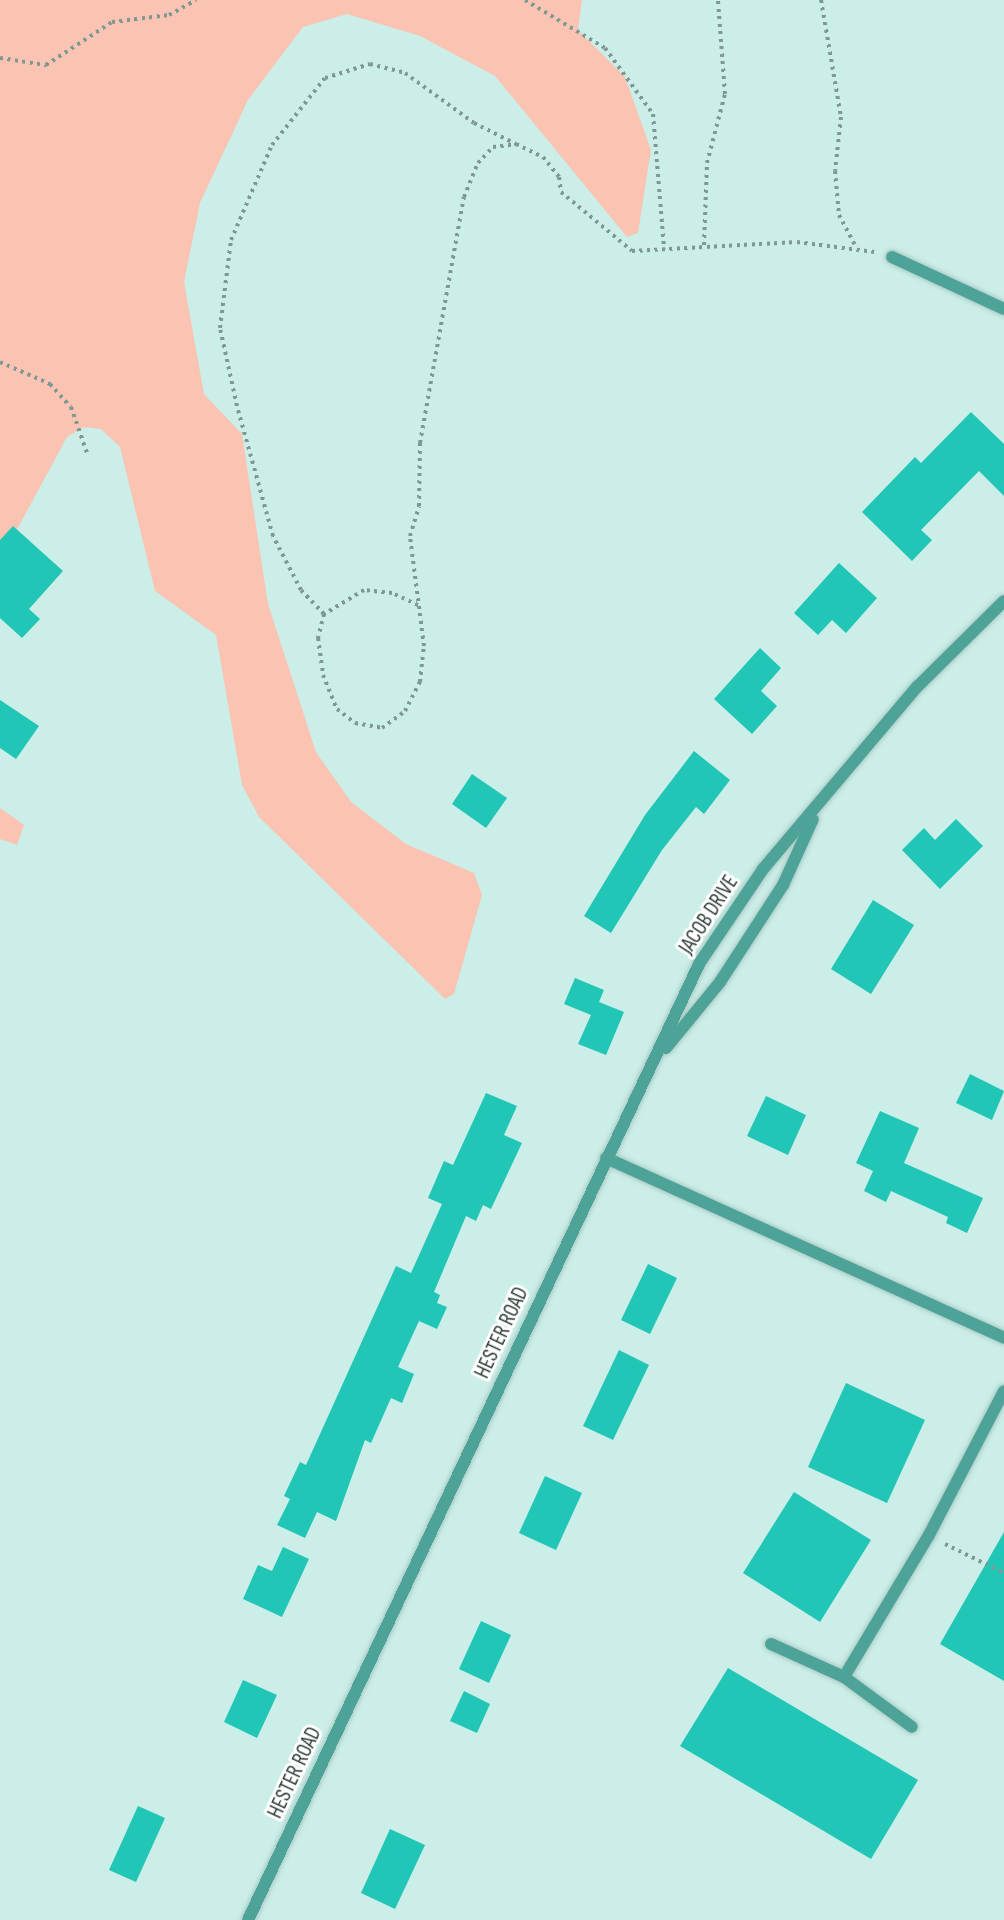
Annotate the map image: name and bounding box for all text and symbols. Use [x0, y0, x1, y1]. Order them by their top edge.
street label: JACOB DRIVE [674, 871, 744, 959]
street label: HESTER ROAD [470, 1283, 534, 1383]
street label: HESTER ROAD [263, 1723, 327, 1823]

